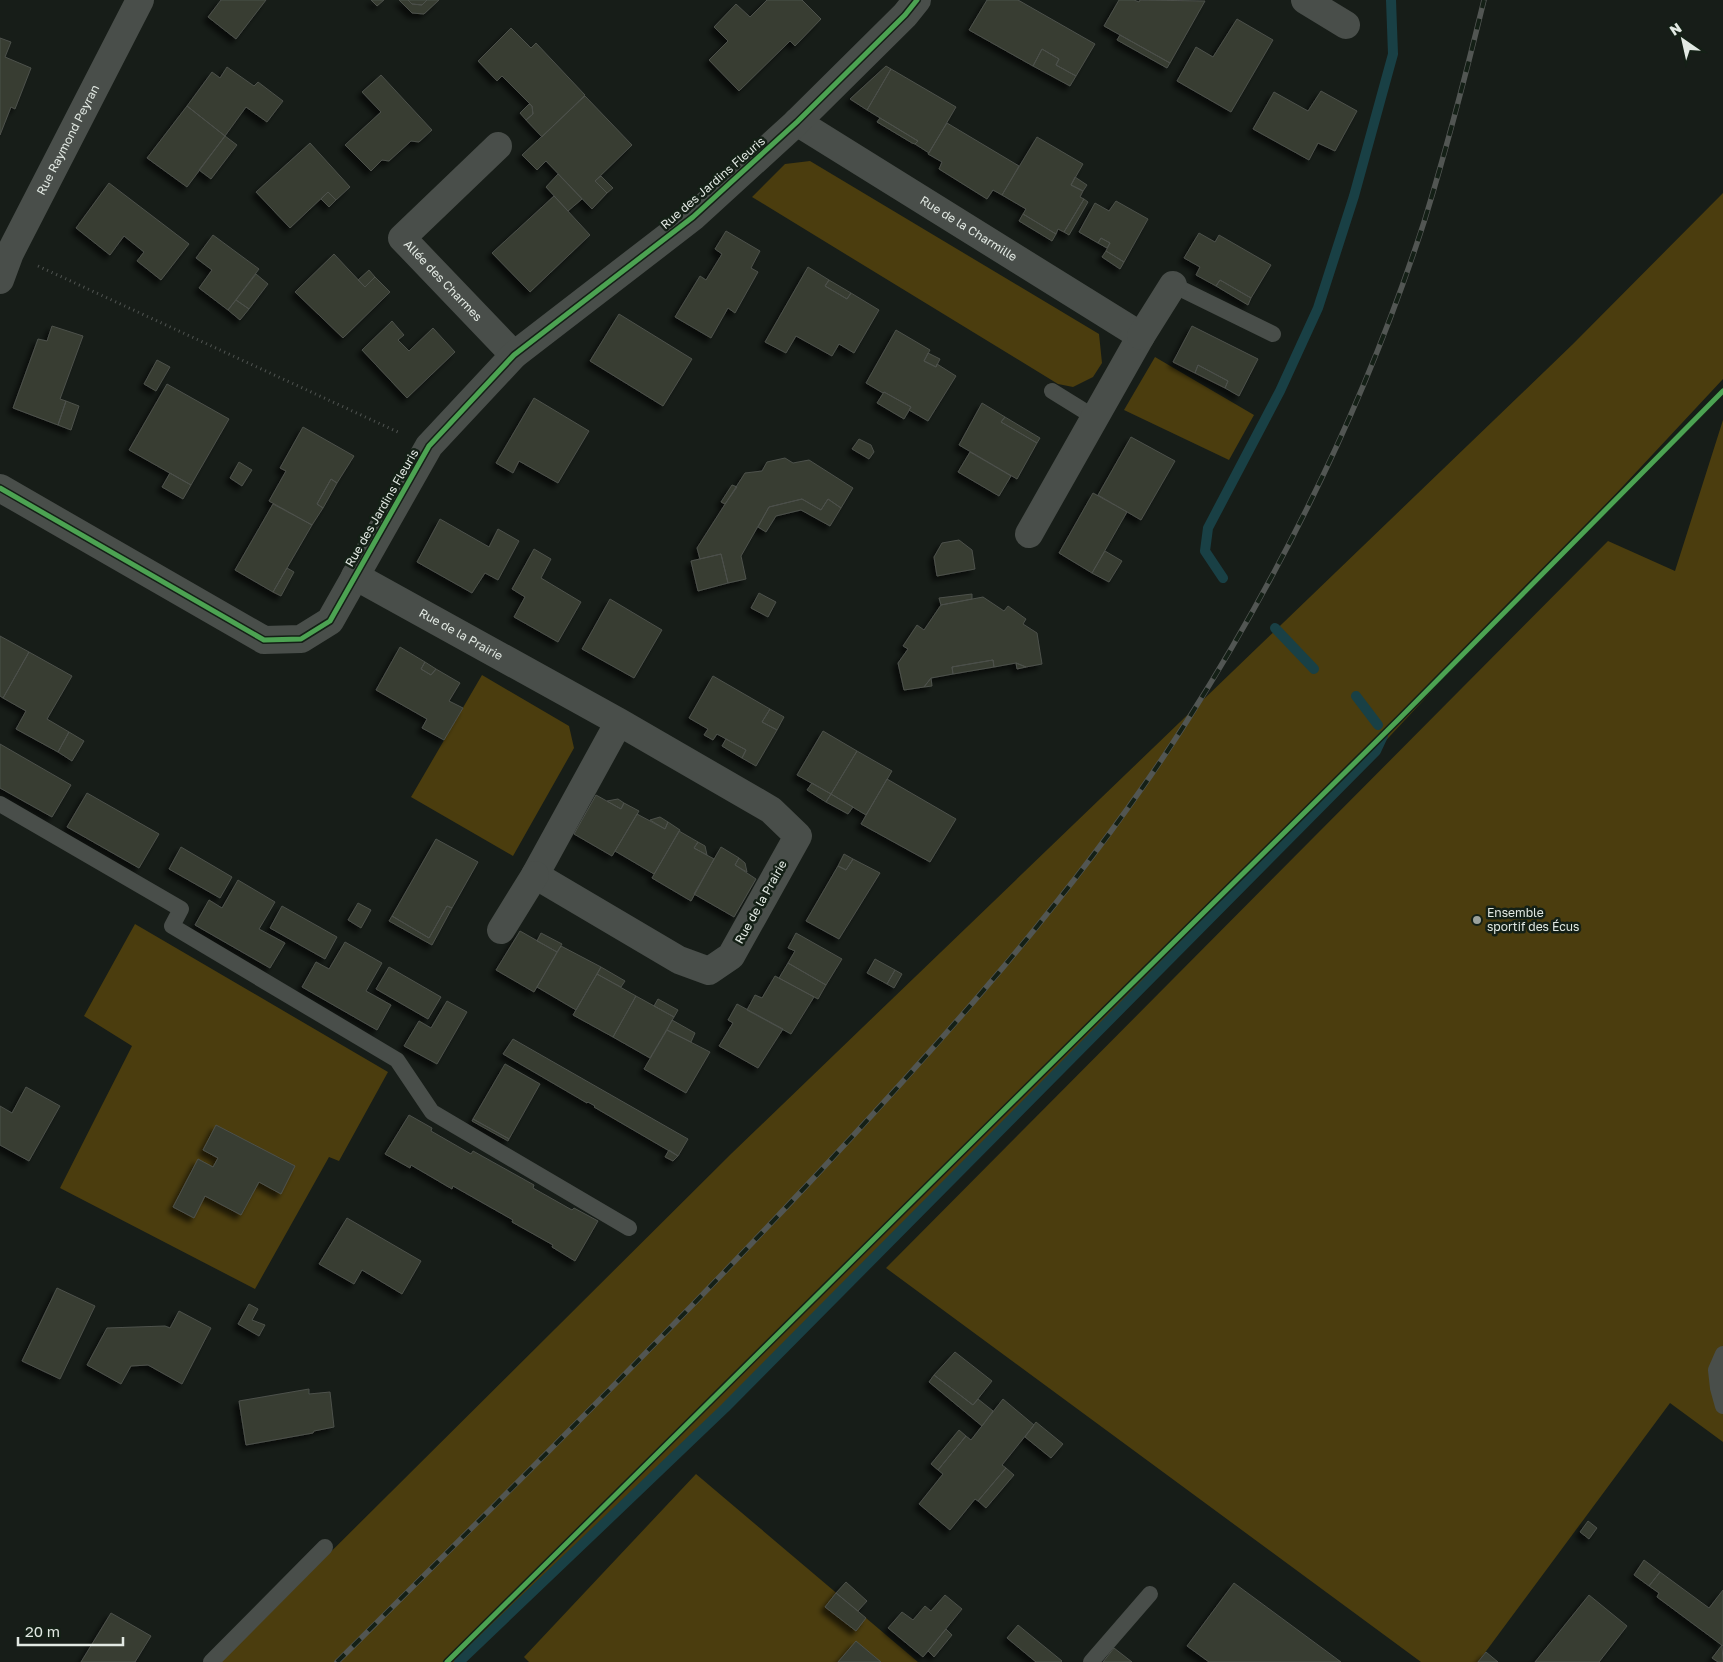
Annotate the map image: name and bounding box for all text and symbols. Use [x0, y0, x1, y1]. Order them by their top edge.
north arrow [1658, 15, 1708, 65]
text: N [1666, 19, 1685, 39]
street label: Rue Raymond Peyran [33, 82, 102, 197]
street label: Rue des Jardins Fleuris [657, 133, 768, 232]
street label: Rue de la Charmille [917, 192, 1020, 264]
street label: Allée des Charmes [401, 236, 486, 324]
street label: Rue des Jardins Fleuris [342, 446, 421, 569]
street label: Rue de la Prairie [417, 605, 506, 663]
street label: Rue de la Prairie [731, 857, 790, 946]
place label: Ensemble sportif des Écus [1487, 905, 1579, 934]
marker: Ensemble sportif des Écus [1471, 914, 1483, 926]
scale bar [18, 1614, 122, 1646]
text: 20 m [25, 1622, 60, 1640]

